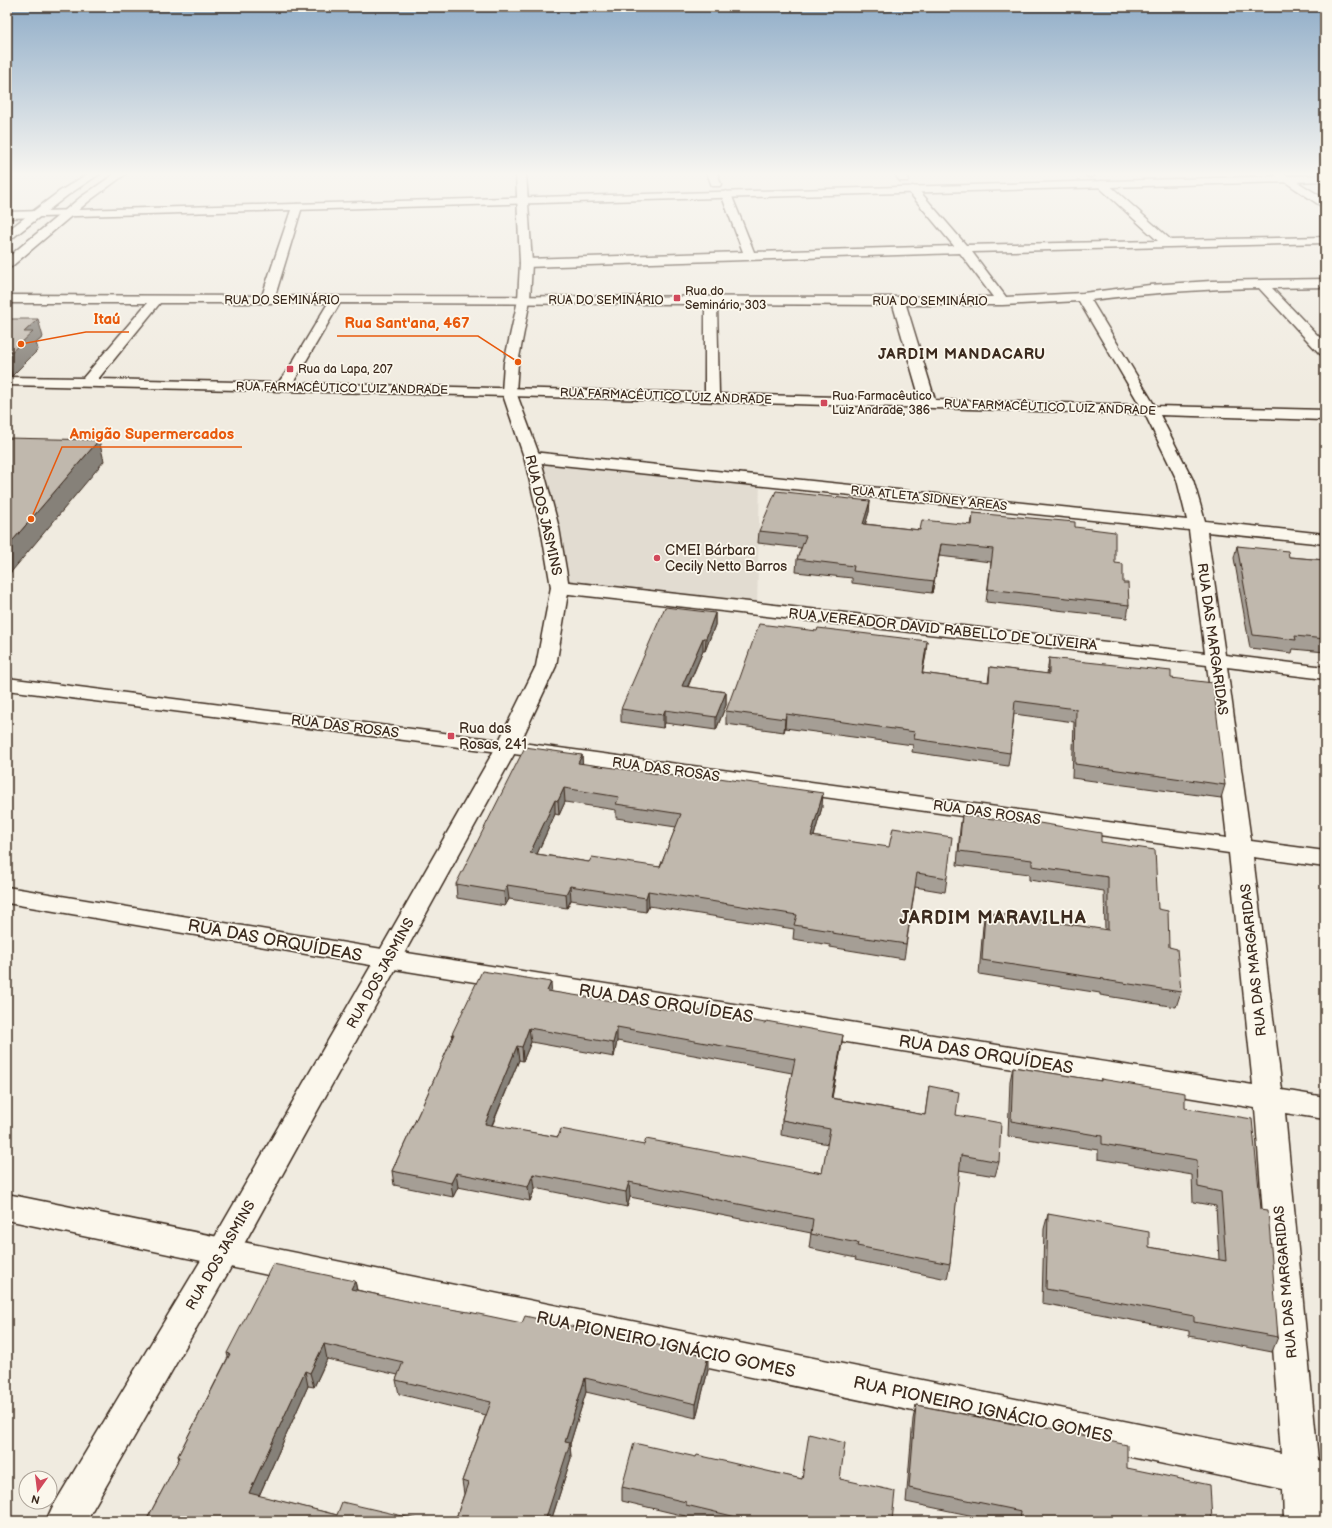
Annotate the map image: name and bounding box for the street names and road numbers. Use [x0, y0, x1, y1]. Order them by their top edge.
street label: RUA DO SEMINÁRIO [224, 291, 340, 308]
street label: RUA DO SEMINÁRIO [548, 291, 664, 308]
street label: RUA DO SEMINÁRIO [872, 292, 988, 309]
street label: RUA FARMACÊUTICO LUIZ ANDRADE [236, 377, 448, 398]
street label: RUA FARMACÊUTICO LUIZ ANDRADE [560, 383, 772, 408]
street label: RUA FARMACÊUTICO LUIZ ANDRADE [944, 394, 1156, 419]
street label: RUA DOS JASMINS [521, 453, 566, 577]
street label: RUA ATLETA SIDNEY AREAS [850, 483, 1008, 514]
street label: RUA DAS MARGARIDAS [1193, 562, 1232, 716]
street label: RUA VEREADOR DAVID RABELLO DE OLIVEIRA [788, 605, 1099, 654]
street label: RUA DAS ROSAS [290, 711, 400, 742]
street label: RUA DAS ROSAS [611, 754, 721, 785]
street label: RUA DAS ROSAS [932, 797, 1042, 828]
street label: RUA DAS MARGARIDAS [1237, 883, 1270, 1037]
street label: RUA DAS ORQUÍDEAS [186, 915, 364, 966]
street label: RUA DOS JASMINS [343, 915, 418, 1031]
street label: RUA DAS ORQUÍDEAS [577, 979, 755, 1028]
street label: RUA DAS ORQUÍDEAS [897, 1030, 1075, 1079]
street label: RUA DOS JASMINS [182, 1198, 259, 1313]
street label: RUA DAS MARGARIDAS [1270, 1205, 1301, 1359]
street label: RUA PIONEIRO IGNÁCIO GOMES [534, 1307, 797, 1382]
street label: RUA PIONEIRO IGNÁCIO GOMES [851, 1372, 1114, 1447]

